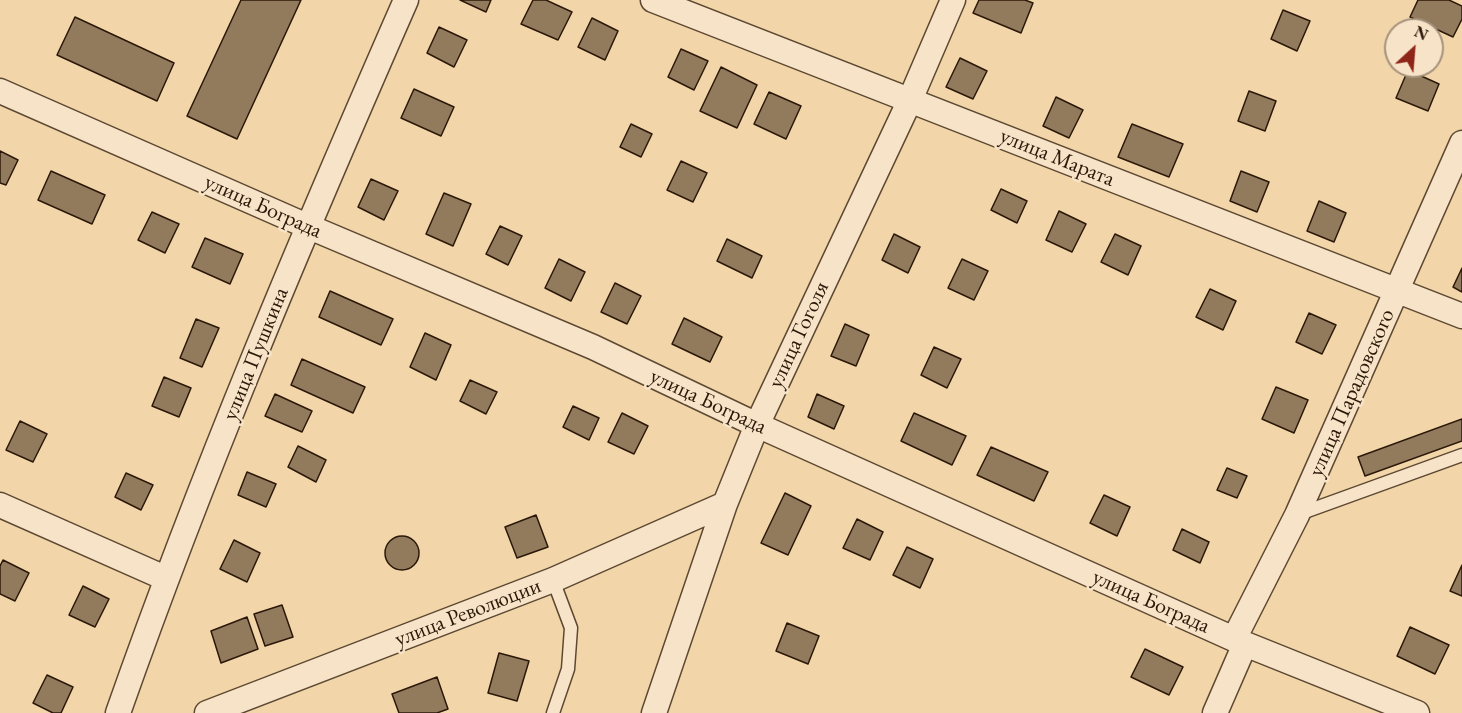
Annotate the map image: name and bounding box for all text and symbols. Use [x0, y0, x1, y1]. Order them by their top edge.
north arrow [1384, 18, 1444, 78]
text: N [1411, 21, 1432, 45]
street label: улица Марата [996, 123, 1118, 193]
street label: улица Бограда [200, 169, 326, 245]
street label: улица Гоголя [763, 277, 835, 393]
street label: улица Пушкина [217, 284, 295, 424]
street label: улица Парадовского [1303, 305, 1401, 481]
street label: улица Бограда [645, 363, 771, 441]
street label: улица Бограда [1088, 564, 1214, 640]
street label: улица Революции [391, 573, 545, 653]

